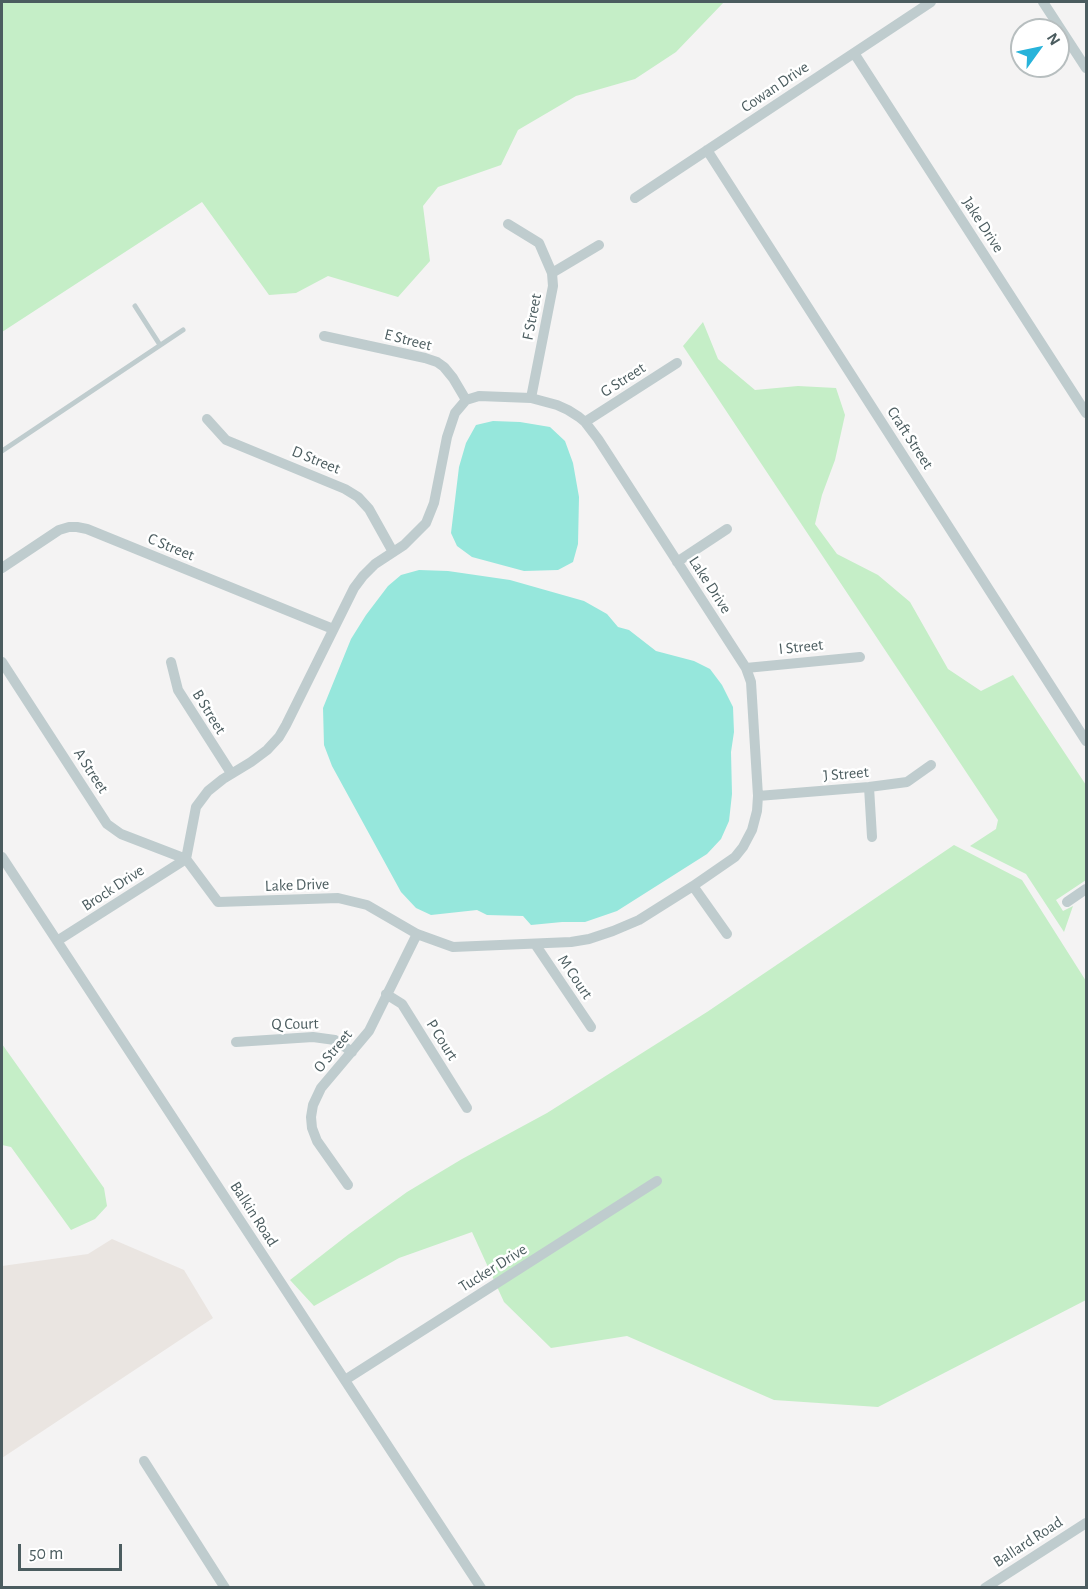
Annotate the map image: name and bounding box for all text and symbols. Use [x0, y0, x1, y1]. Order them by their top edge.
north arrow [1010, 18, 1070, 78]
text: N [1044, 30, 1063, 48]
street label: Cowan Drive [737, 57, 813, 117]
street label: Jake Drive [958, 194, 1008, 256]
street label: F Street [518, 292, 546, 342]
street label: E Street [382, 325, 434, 355]
street label: G Street [597, 358, 649, 402]
street label: Craft Street [883, 403, 937, 473]
street label: D Street [289, 442, 343, 478]
street label: C Street [145, 529, 197, 565]
street label: Lake Drive [684, 553, 736, 617]
street label: I Street [778, 635, 824, 659]
street label: B Street [188, 686, 230, 738]
street label: A Street [69, 745, 113, 797]
street label: J Street [823, 762, 869, 786]
street label: Brock Drive [78, 861, 148, 915]
street label: Lake Drive [264, 874, 330, 896]
street label: M Court [553, 951, 597, 1003]
street label: Q Court [271, 1014, 319, 1034]
street label: P Court [422, 1016, 462, 1064]
street label: O Street [309, 1026, 357, 1076]
street label: Balkin Road [226, 1178, 282, 1250]
street label: Tucker Drive [455, 1240, 531, 1296]
street label: Ballard Road [990, 1512, 1066, 1572]
scale bar [21, 1532, 124, 1570]
text: 50 m [29, 1545, 63, 1563]

